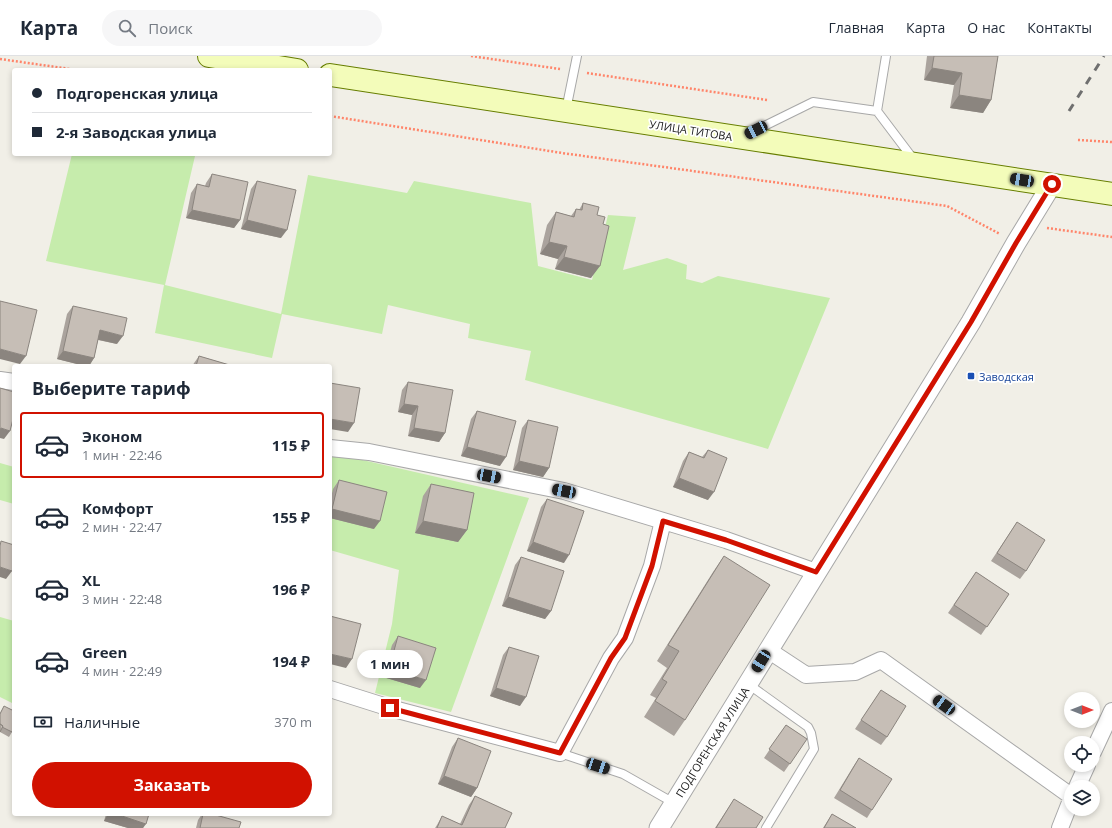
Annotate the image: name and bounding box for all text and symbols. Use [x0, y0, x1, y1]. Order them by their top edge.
search box [102, 10, 382, 46]
text: Карта [20, 15, 78, 41]
icon: search [116, 17, 138, 39]
text: Поиск [148, 18, 193, 38]
text: Главная [829, 18, 884, 37]
text: Карта [906, 18, 945, 37]
text: О нас [967, 18, 1005, 37]
text: Контакты [1027, 18, 1092, 37]
text: Подгоренская улица [56, 83, 218, 103]
street label: УЛИЦА ТИТОВА [648, 116, 734, 144]
car [743, 119, 769, 141]
text: 2-я Заводская улица [56, 122, 217, 142]
car [1009, 172, 1035, 188]
route start [1043, 175, 1061, 193]
place label: Заводская [979, 369, 1034, 384]
marker: Заводская [966, 371, 976, 381]
text: Выберите тариф [32, 376, 191, 400]
text: Эконом [82, 426, 142, 446]
icon: car [34, 427, 70, 463]
text: 115 ₽ [272, 435, 310, 455]
text: 1 мин · 22:46 [82, 446, 162, 464]
car [476, 468, 502, 484]
car [551, 483, 577, 499]
text: Комфорт [82, 498, 153, 518]
icon: car [34, 499, 70, 535]
text: 155 ₽ [272, 507, 310, 527]
text: 2 мин · 22:47 [82, 518, 162, 536]
text: XL [82, 570, 100, 590]
icon: car [34, 571, 70, 607]
text: 196 ₽ [272, 579, 310, 599]
text: 3 мин · 22:48 [82, 590, 162, 608]
text: Green [82, 642, 127, 662]
icon: car [34, 643, 70, 679]
car [750, 648, 772, 674]
callout: 1 мин [357, 650, 423, 678]
text: 194 ₽ [272, 651, 310, 671]
text: 1 мин [370, 655, 410, 673]
text: 4 мин · 22:49 [82, 662, 162, 680]
street label: ПОДГОРЕНСКАЯ УЛИЦА [672, 684, 752, 800]
north arrow [1064, 692, 1100, 728]
map controls [1064, 692, 1100, 816]
car [931, 693, 957, 717]
route end [381, 699, 399, 717]
icon: cash [32, 711, 54, 733]
text: Наличные [64, 712, 140, 732]
text: 370 m [274, 713, 312, 731]
button: locate [1064, 736, 1100, 772]
car [585, 757, 611, 775]
button: Заказать [32, 762, 312, 808]
button: layers [1064, 780, 1100, 816]

